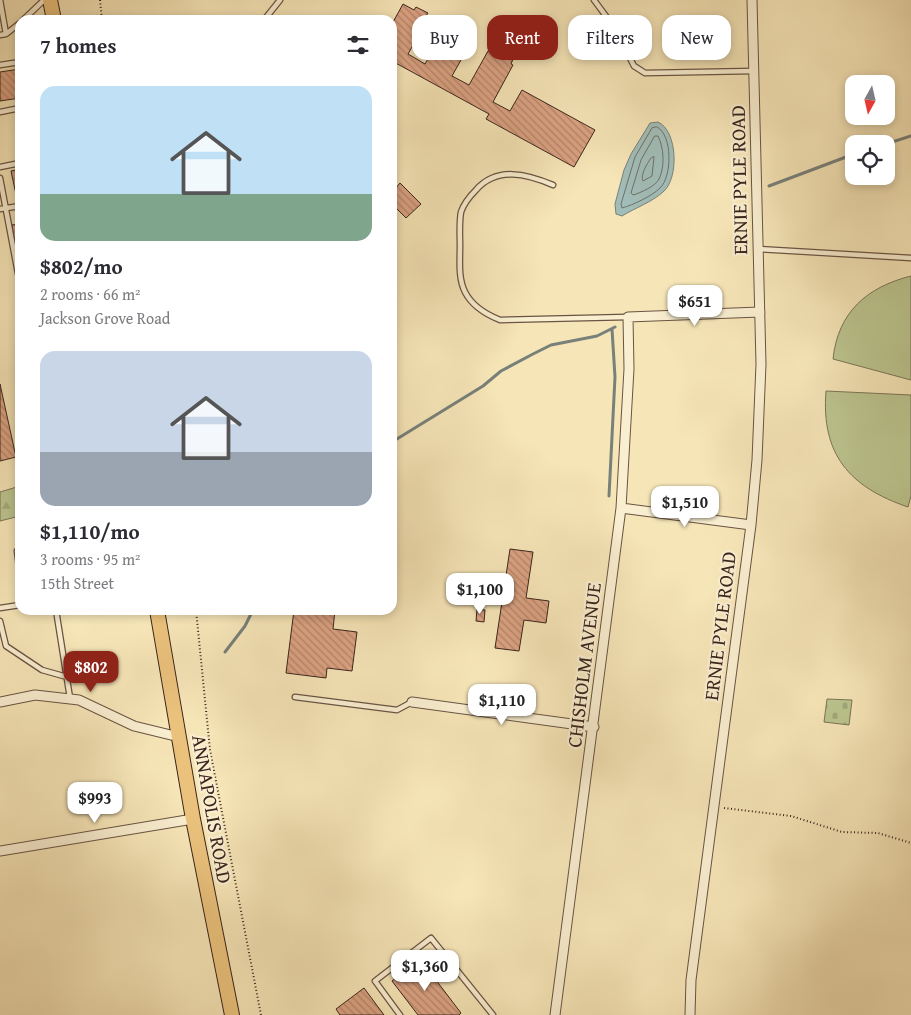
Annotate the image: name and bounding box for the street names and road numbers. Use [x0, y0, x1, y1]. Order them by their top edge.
street label: ERNIE PYLE ROAD [723, 105, 754, 255]
street label: ERNIE PYLE ROAD [696, 550, 743, 702]
street label: CHISHOLM AVENUE [559, 581, 608, 749]
street label: ANNAPOLIS ROAD [185, 732, 240, 886]

